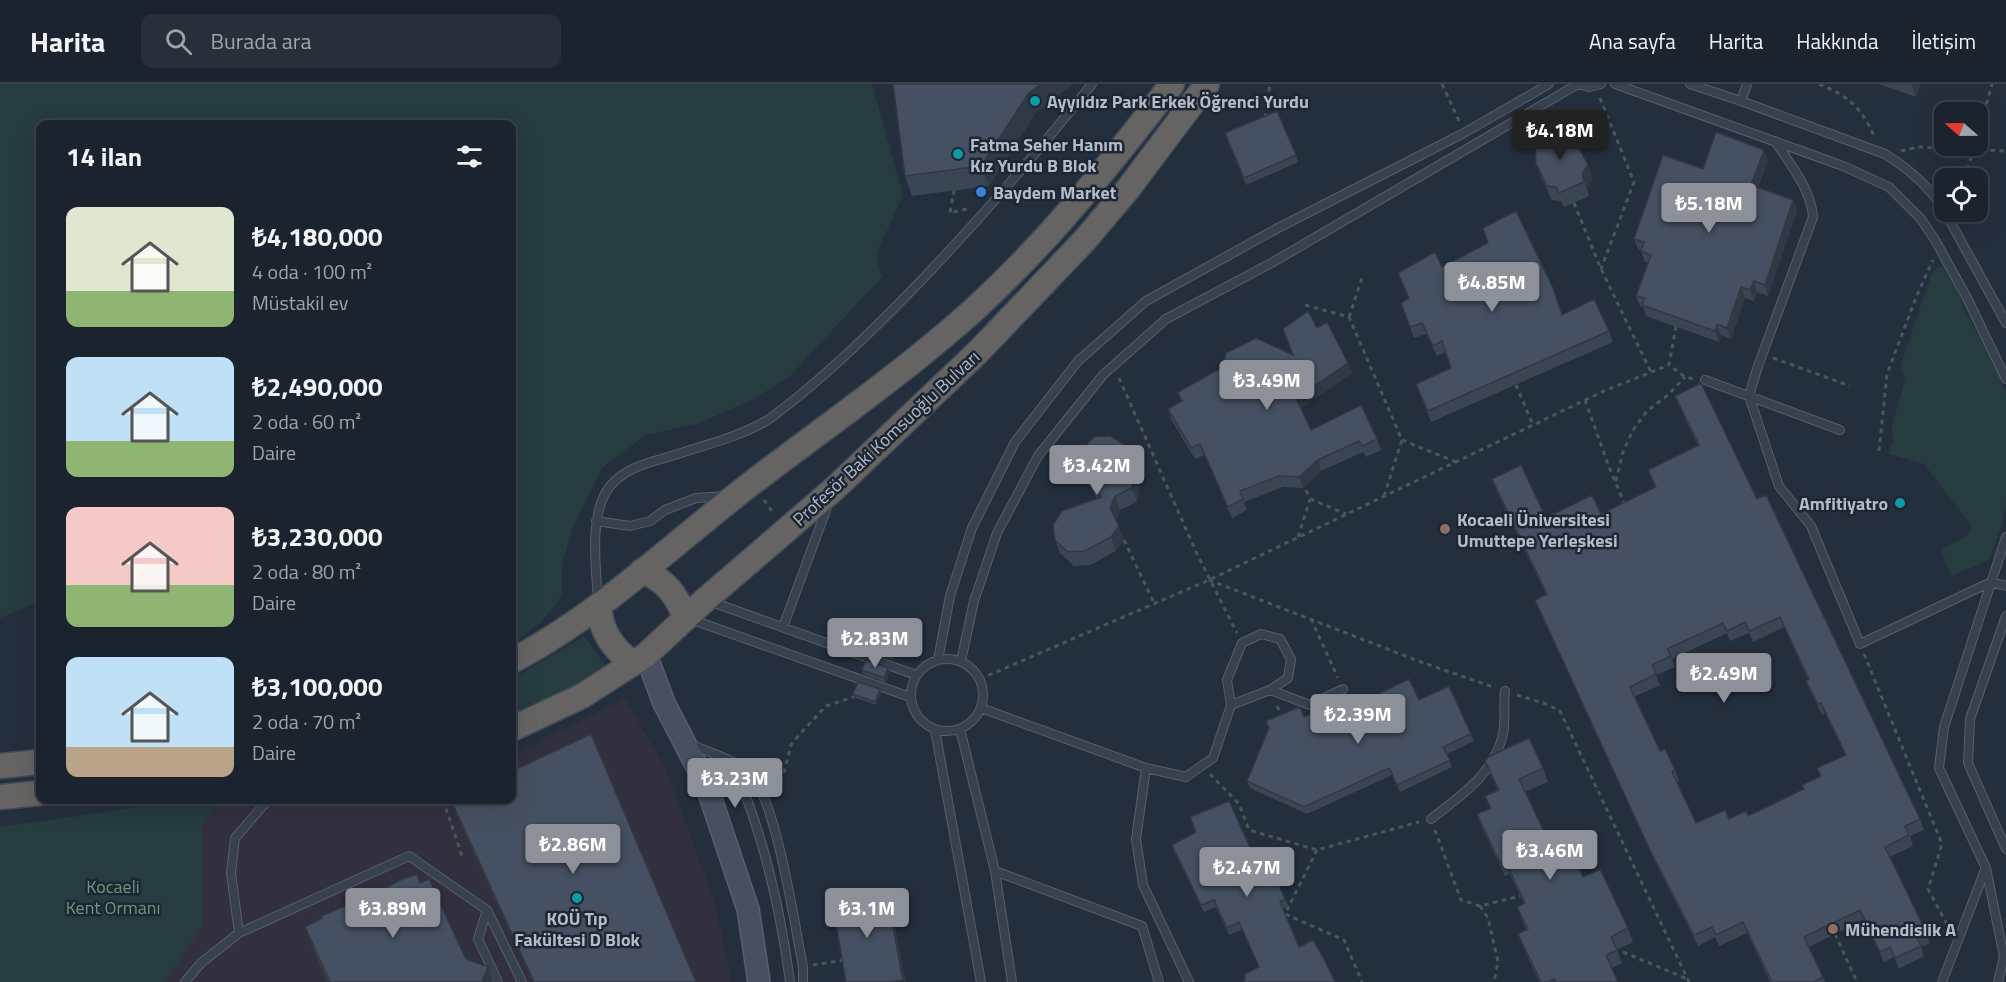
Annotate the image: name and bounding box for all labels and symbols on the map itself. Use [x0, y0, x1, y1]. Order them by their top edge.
place label: Ayyıldız Park Erkek Öğrenci Yurdu [1047, 88, 1309, 115]
marker: Ayyıldız Park Erkek Öğrenci Yurdu [1028, 94, 1042, 108]
north arrow [1934, 102, 1988, 156]
pin: ₺4.18M [1511, 110, 1609, 161]
place label: Fatma Seher Hanım Kız Yurdu B Blok [970, 131, 1123, 179]
marker: Fatma Seher Hanım Kız Yurdu B Blok [951, 147, 965, 161]
place label: Baydem Market [993, 179, 1117, 206]
pin: ₺5.18M [1660, 183, 1758, 234]
marker: Baydem Market [974, 185, 988, 199]
pin: ₺4.85M [1443, 262, 1541, 313]
street label: Profesör Baki Komsuoğlu Bulvarı [786, 344, 986, 532]
pin: ₺3.49M [1218, 360, 1316, 411]
pin: ₺3.42M [1048, 445, 1146, 496]
place label: Amfitiyatro [1799, 490, 1888, 517]
marker: Amfitiyatro [1893, 496, 1907, 510]
place label: Kocaeli Üniversitesi Umuttepe Yerleşkesi [1457, 506, 1618, 554]
marker: Kocaeli Üniversitesi Umuttepe Yerleşkesi [1438, 522, 1452, 536]
pin: ₺2.83M [826, 618, 924, 669]
pin: ₺2.49M [1675, 653, 1773, 704]
pin: ₺2.39M [1309, 694, 1407, 745]
pin: ₺3.23M [686, 758, 784, 809]
pin: ₺2.86M [524, 824, 622, 875]
pin: ₺3.46M [1501, 830, 1599, 881]
pin: ₺2.47M [1198, 847, 1296, 898]
park label: Kocaeli Kent Ormanı [66, 873, 160, 921]
pin: ₺3.89M [344, 888, 442, 939]
pin: ₺3.1M [825, 888, 909, 939]
marker: KOÜ Tıp Fakültesi D Blok [570, 891, 584, 905]
place label: KOÜ Tıp Fakültesi D Blok [514, 905, 640, 953]
place label: Mühendislik A [1845, 916, 1956, 943]
marker: Mühendislik A [1826, 922, 1840, 936]

